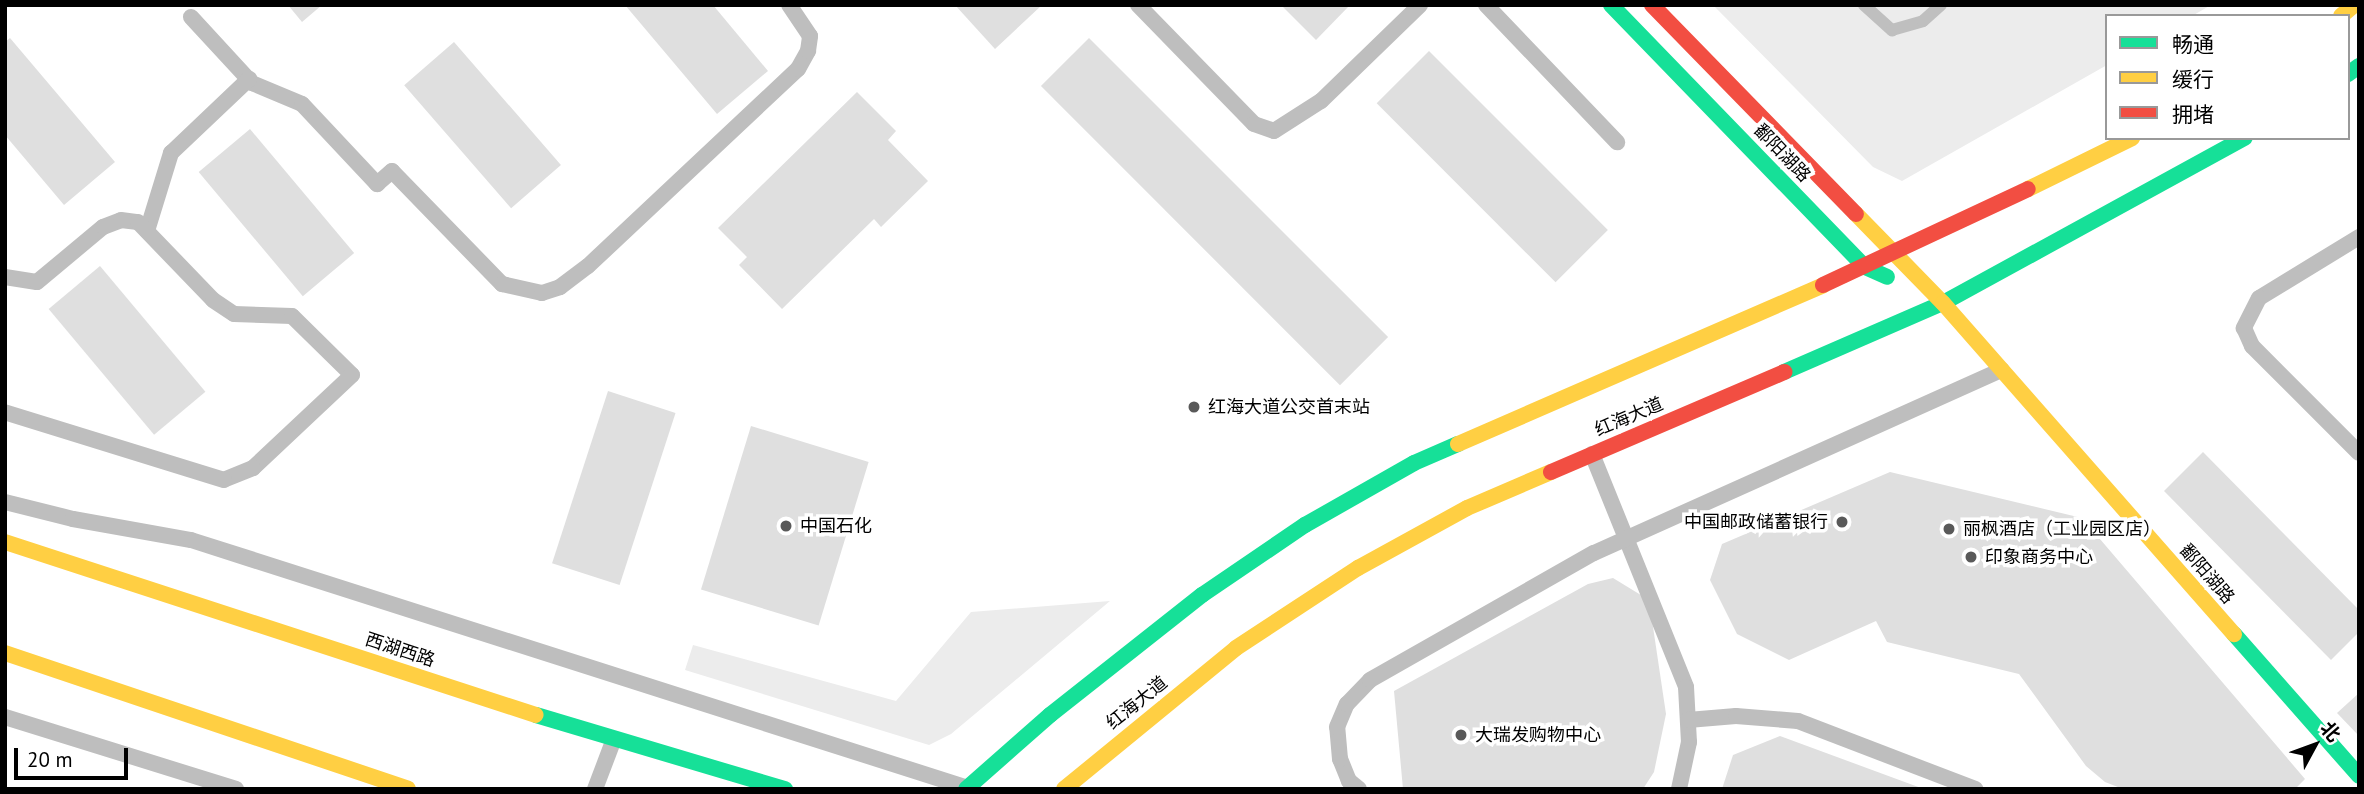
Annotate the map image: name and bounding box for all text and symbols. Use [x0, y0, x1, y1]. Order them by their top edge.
legend [2105, 14, 2350, 140]
text: 畅通 [2172, 31, 2214, 58]
text: 缓行 [2172, 66, 2214, 93]
text: 拥堵 [2172, 101, 2214, 128]
street label: 鄱阳湖路 [1749, 120, 1815, 186]
street label: 红海大道 [1592, 393, 1666, 441]
place label: 红海大道公交首末站 [1208, 396, 1370, 418]
marker: 红海大道公交首末站 [1186, 399, 1202, 415]
place label: 中国邮政储蓄银行 [1684, 511, 1828, 533]
marker: 中国邮政储蓄银行 [1834, 514, 1850, 530]
place label: 中国石化 [800, 515, 872, 537]
marker: 中国石化 [778, 518, 794, 534]
place label: 丽枫酒店（工业园区店） [1963, 518, 2161, 540]
marker: 丽枫酒店（工业园区店） [1941, 521, 1957, 537]
street label: 鄱阳湖路 [2175, 540, 2239, 608]
place label: 印象商务中心 [1985, 546, 2093, 568]
marker: 印象商务中心 [1963, 549, 1979, 565]
street label: 西湖西路 [362, 629, 438, 671]
street label: 红海大道 [1102, 672, 1172, 734]
north arrow [2280, 710, 2350, 780]
text: 北 [2316, 716, 2346, 746]
place label: 大瑞发购物中心 [1475, 724, 1601, 746]
marker: 大瑞发购物中心 [1453, 727, 1469, 743]
scale bar [18, 734, 131, 778]
text: 20 m [27, 746, 73, 773]

